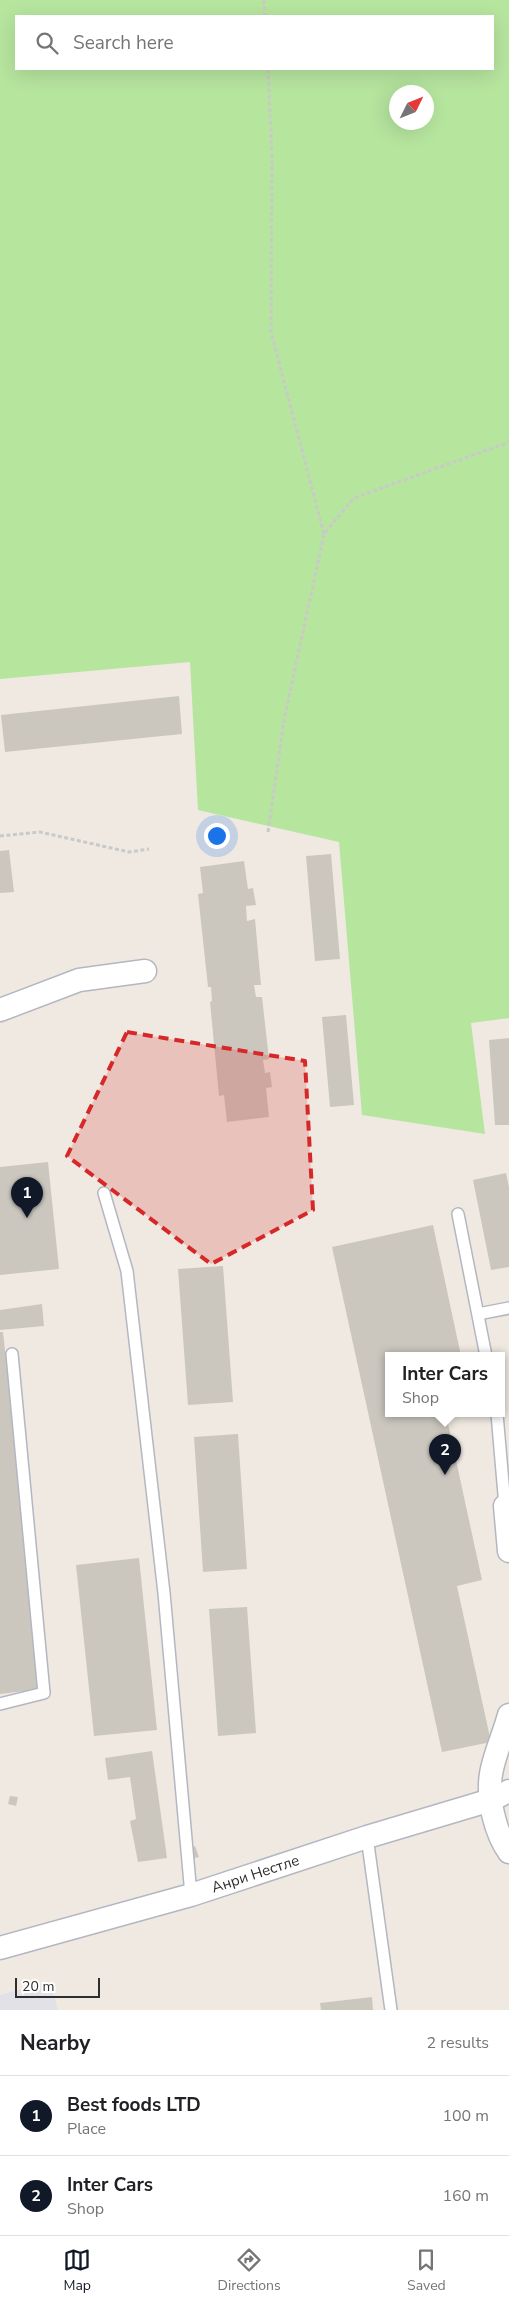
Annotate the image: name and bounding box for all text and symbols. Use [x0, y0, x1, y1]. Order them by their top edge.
search box [15, 15, 494, 70]
icon: search [33, 29, 61, 57]
text: Search here [73, 30, 174, 56]
north arrow [389, 85, 434, 130]
your location [204, 823, 230, 849]
pin: 1 [11, 1177, 43, 1218]
popup [385, 1352, 505, 1417]
text: Inter Cars [402, 1361, 488, 1387]
text: Shop [402, 1387, 439, 1409]
pin: 2 [429, 1434, 461, 1475]
street label: Анри Нестле [209, 1850, 302, 1898]
scale bar [15, 1975, 100, 1998]
text: 20 m [22, 1977, 54, 1996]
text: Nearby [20, 2029, 90, 2057]
text: 2 results [427, 2032, 489, 2054]
text: Best foods LTD [67, 2092, 201, 2118]
text: 1 [31, 2105, 41, 2127]
text: 100 m [442, 2105, 489, 2127]
text: Place [67, 2118, 106, 2140]
text: Inter Cars [67, 2172, 153, 2198]
text: 2 [31, 2185, 41, 2207]
text: 160 m [442, 2185, 489, 2207]
text: Shop [67, 2198, 104, 2220]
tab: Map [63, 2246, 91, 2295]
tab: Directions [218, 2246, 281, 2295]
tab: Saved [407, 2246, 446, 2295]

